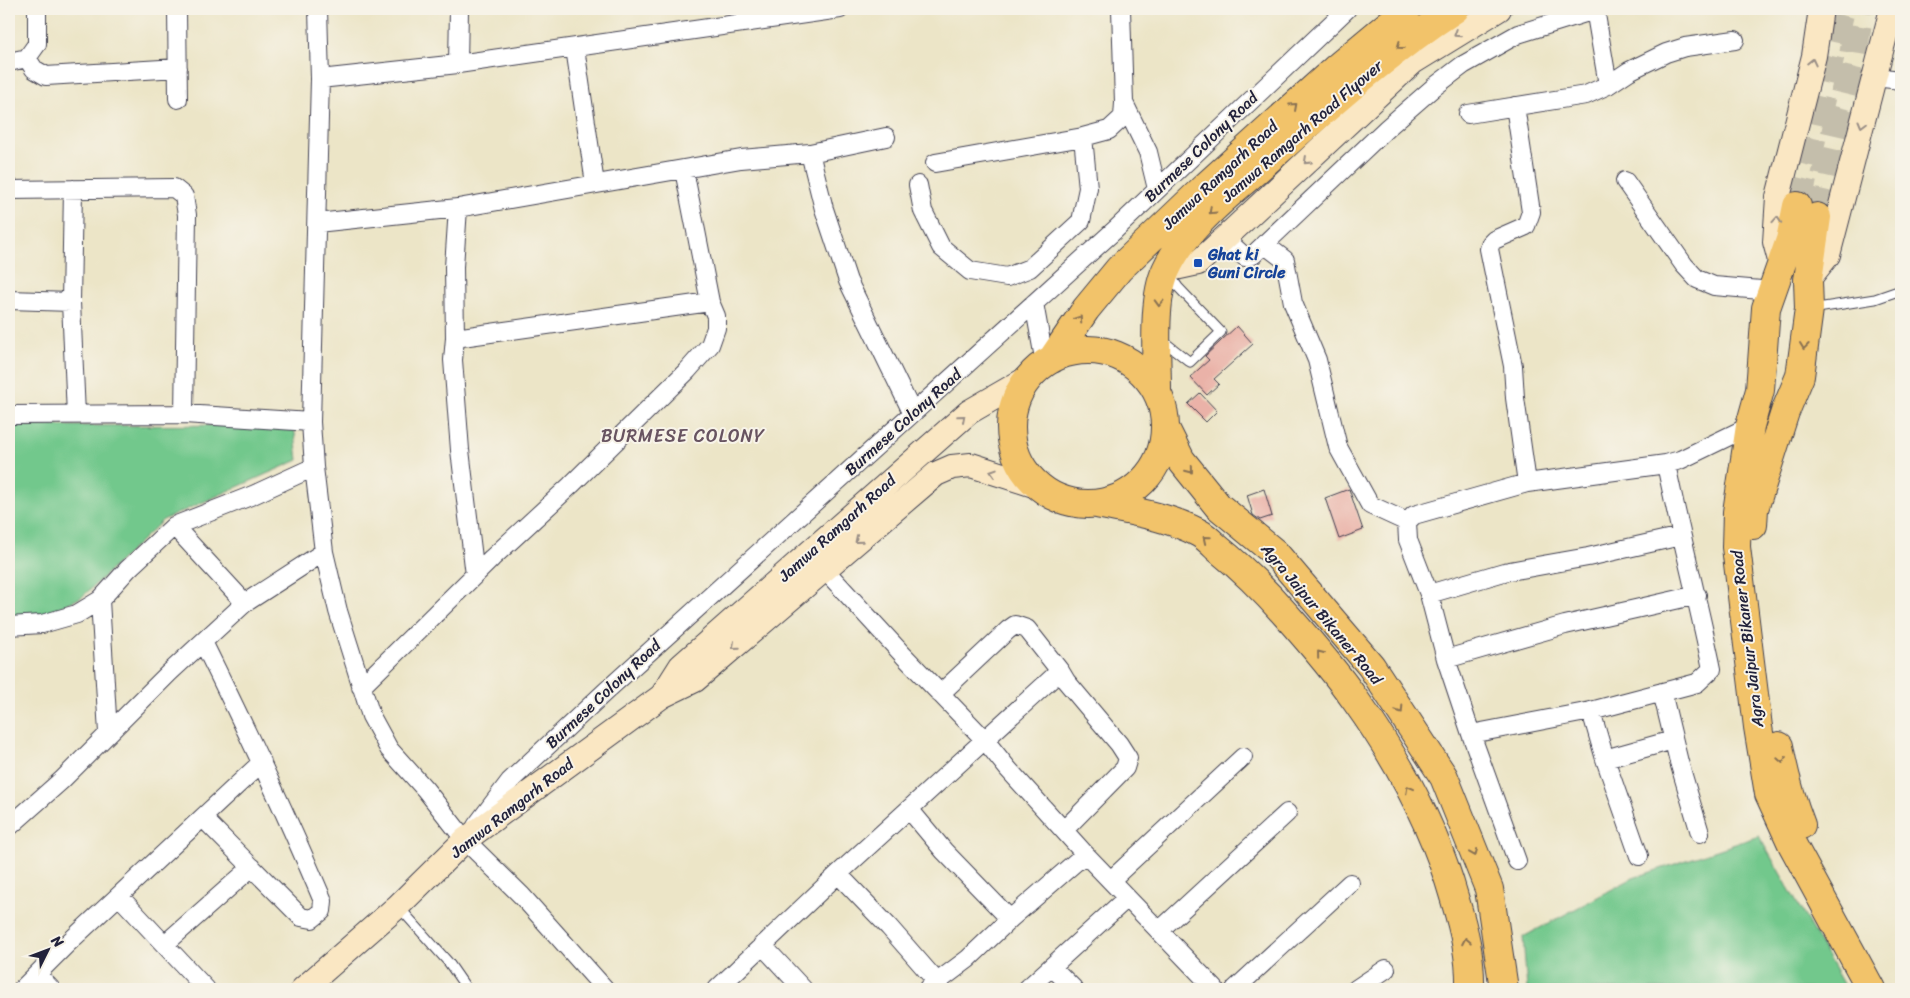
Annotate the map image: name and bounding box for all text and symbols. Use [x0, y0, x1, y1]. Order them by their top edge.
one-way arrow [1453, 27, 1462, 37]
one-way arrow [1396, 40, 1406, 49]
street label: Jamwa Ramgarh Road Flyover [1218, 56, 1386, 206]
one-way arrow [1806, 57, 1817, 66]
street label: Burmese Colony Road [1137, 83, 1266, 210]
one-way arrow [1288, 103, 1297, 112]
street label: Jamwa Ramgarh Road [1158, 117, 1282, 233]
one-way arrow [1857, 119, 1867, 127]
one-way arrow [1304, 155, 1313, 164]
one-way arrow [1209, 205, 1218, 214]
one-way arrow [1771, 216, 1782, 224]
place label: Ghat ki Guni Circle [1207, 240, 1286, 287]
marker: Ghat ki Guni Circle [1192, 257, 1204, 269]
one-way arrow [1153, 299, 1164, 307]
one-way arrow [1073, 315, 1082, 324]
one-way arrow [1799, 342, 1810, 350]
street label: Burmese Colony Road [838, 360, 970, 483]
one-way arrow [956, 416, 965, 424]
district label: BURMESE COLONY [601, 420, 765, 452]
one-way arrow [1184, 464, 1192, 473]
street label: Jamwa Ramgarh Road [771, 466, 904, 590]
one-way arrow [990, 468, 998, 478]
one-way arrow [855, 535, 864, 543]
one-way arrow [1203, 536, 1212, 544]
street label: Agra Jaipur Bikaner Road [1253, 536, 1391, 693]
street label: Agra Jaipur Bikaner Road [1722, 547, 1772, 730]
street label: Burmese Colony Road [538, 631, 669, 756]
one-way arrow [731, 641, 740, 650]
one-way arrow [1317, 651, 1325, 660]
one-way arrow [1393, 705, 1403, 714]
street label: Jamwa Ramgarh Road [443, 749, 582, 866]
one-way arrow [1776, 756, 1786, 765]
one-way arrow [1405, 786, 1415, 795]
one-way arrow [1468, 849, 1478, 857]
north arrow [22, 926, 72, 976]
text: N [44, 929, 70, 954]
one-way arrow [1461, 937, 1471, 945]

